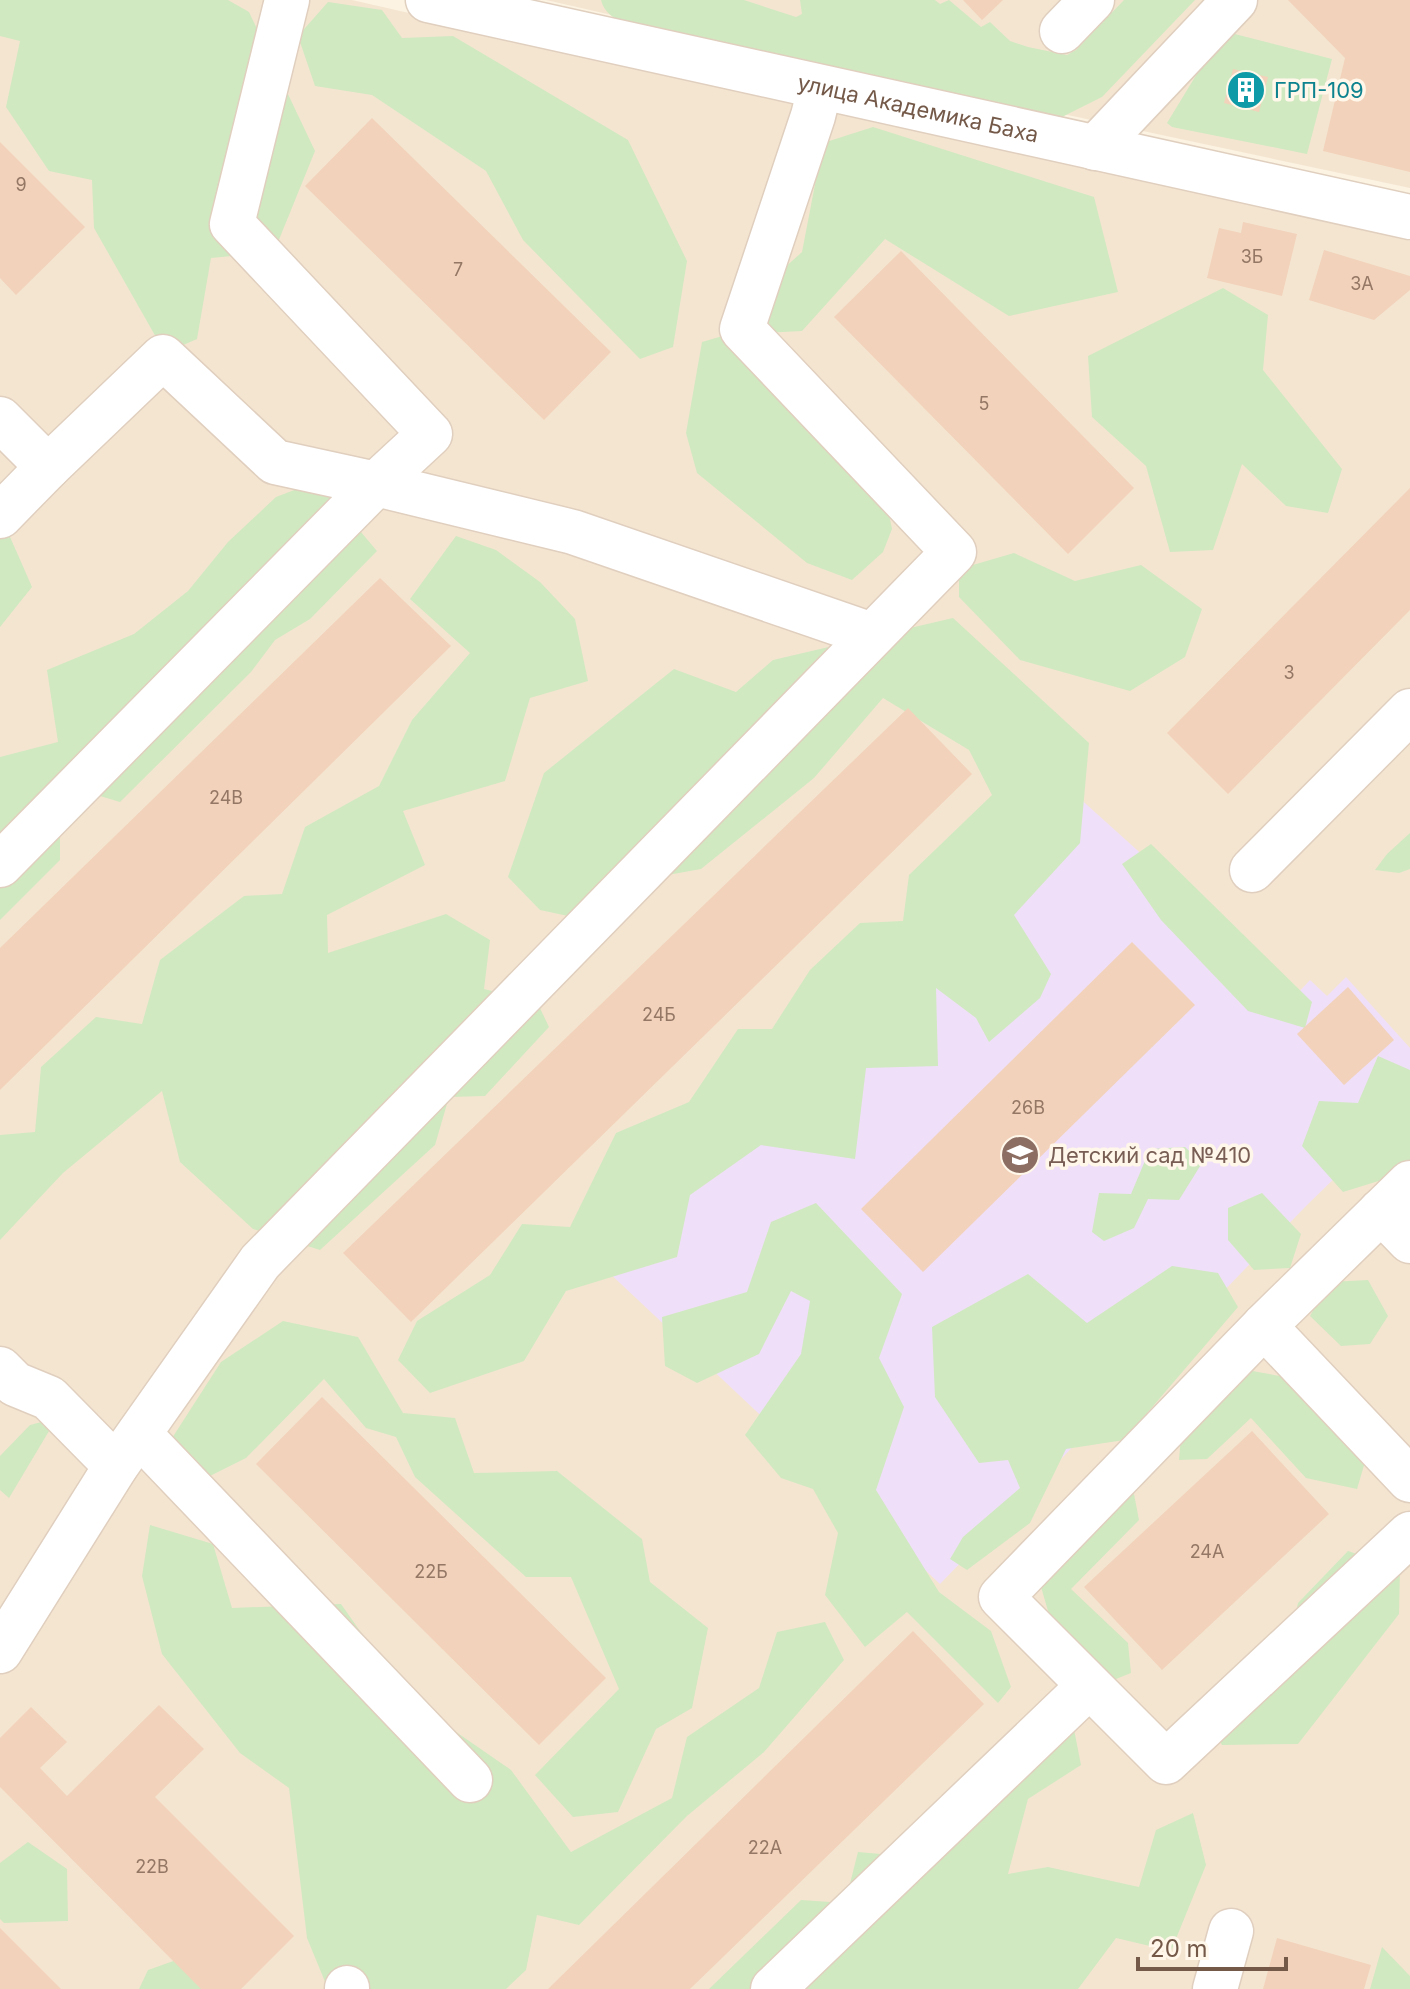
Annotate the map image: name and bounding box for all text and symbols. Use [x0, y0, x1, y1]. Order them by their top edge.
street label: улица Академика Баха [795, 69, 1041, 148]
building icon: ГРП-109 [1225, 69, 1267, 111]
place label: ГРП-109 [1274, 77, 1364, 103]
house number: 9 [15, 174, 27, 195]
house number: 3Б [1241, 246, 1263, 267]
house number: 7 [453, 259, 463, 280]
house number: 3А [1350, 273, 1374, 294]
house number: 5 [979, 393, 989, 414]
house number: 3 [1283, 662, 1295, 683]
house number: 24В [209, 787, 243, 808]
house number: 24Б [642, 1004, 676, 1025]
house number: 26В [1011, 1097, 1045, 1118]
school or university icon: Детский сад №410 [999, 1134, 1041, 1176]
place label: Детский сад №410 [1048, 1142, 1251, 1168]
house number: 24А [1190, 1541, 1224, 1562]
house number: 22Б [414, 1561, 448, 1582]
house number: 22А [748, 1837, 782, 1858]
house number: 22В [135, 1856, 169, 1877]
scale bar [1138, 1921, 1286, 1971]
text: 20 m [1150, 1934, 1208, 1963]

